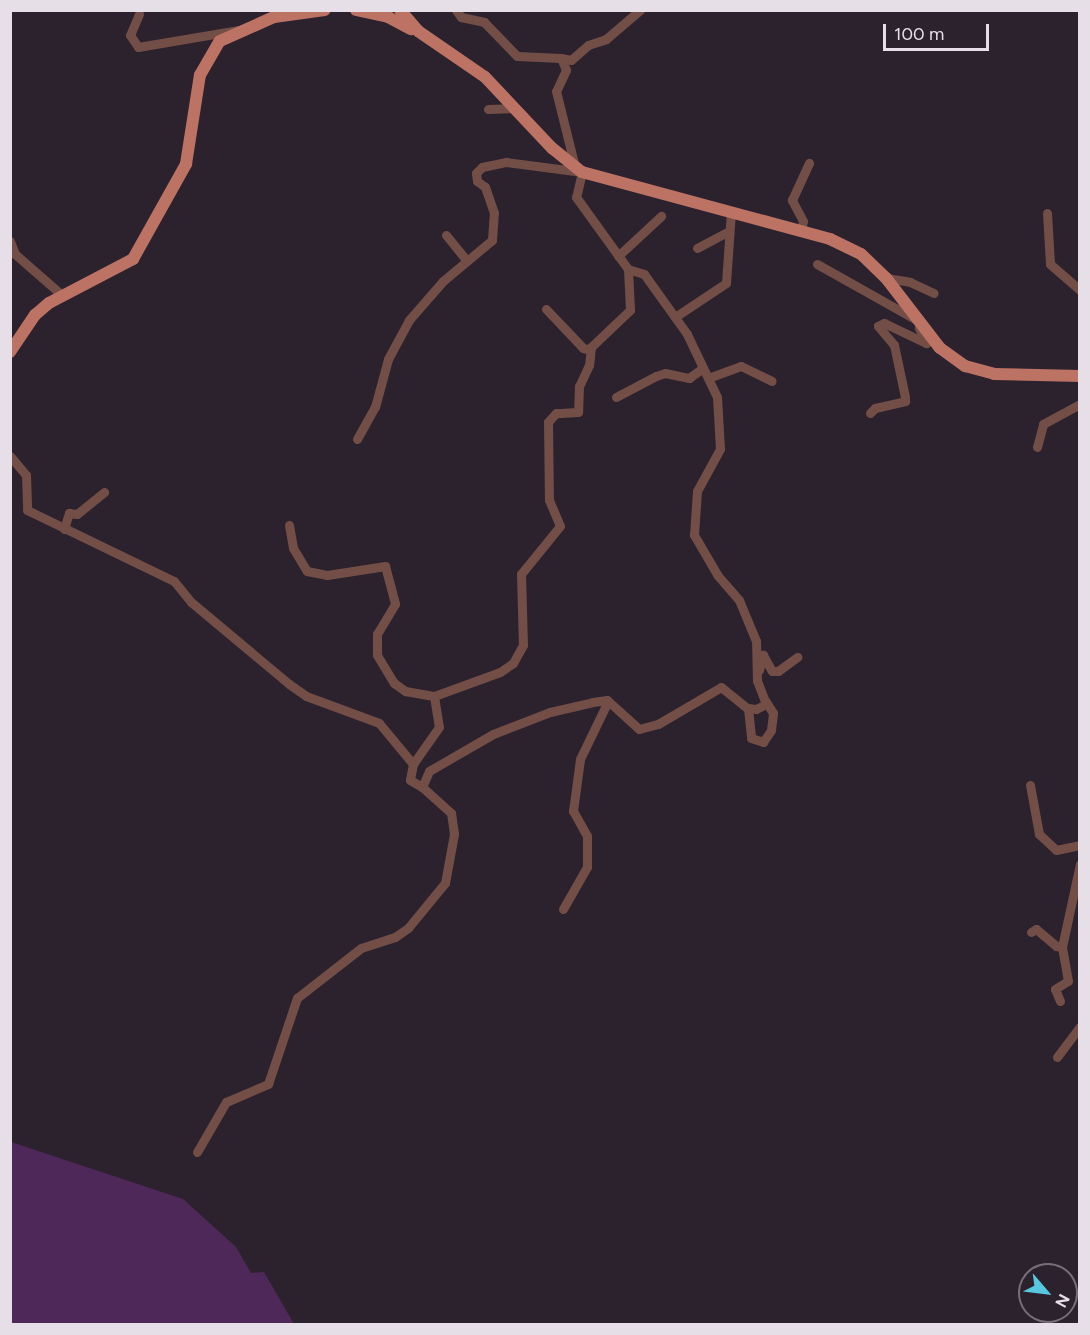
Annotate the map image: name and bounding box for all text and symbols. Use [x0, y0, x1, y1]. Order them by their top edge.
scale bar [886, 12, 992, 50]
text: 100 m [894, 23, 944, 45]
north arrow [1018, 1263, 1078, 1323]
text: N [1051, 1291, 1074, 1311]

